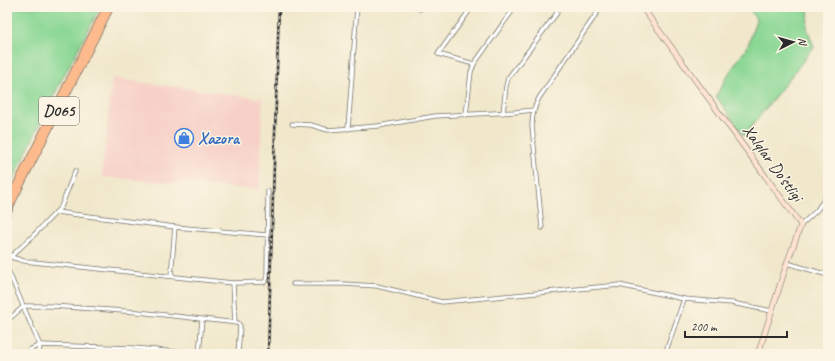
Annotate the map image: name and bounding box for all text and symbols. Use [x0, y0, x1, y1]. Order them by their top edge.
north arrow [773, 22, 813, 62]
text: N [796, 37, 810, 47]
road number: D065 [39, 97, 79, 125]
street label: Xalqlar Do’stligi [738, 120, 809, 207]
shop icon: Xazora [173, 127, 195, 149]
place label: Xazora [198, 128, 241, 149]
scale bar [685, 313, 787, 339]
text: 200 m [691, 319, 718, 335]

